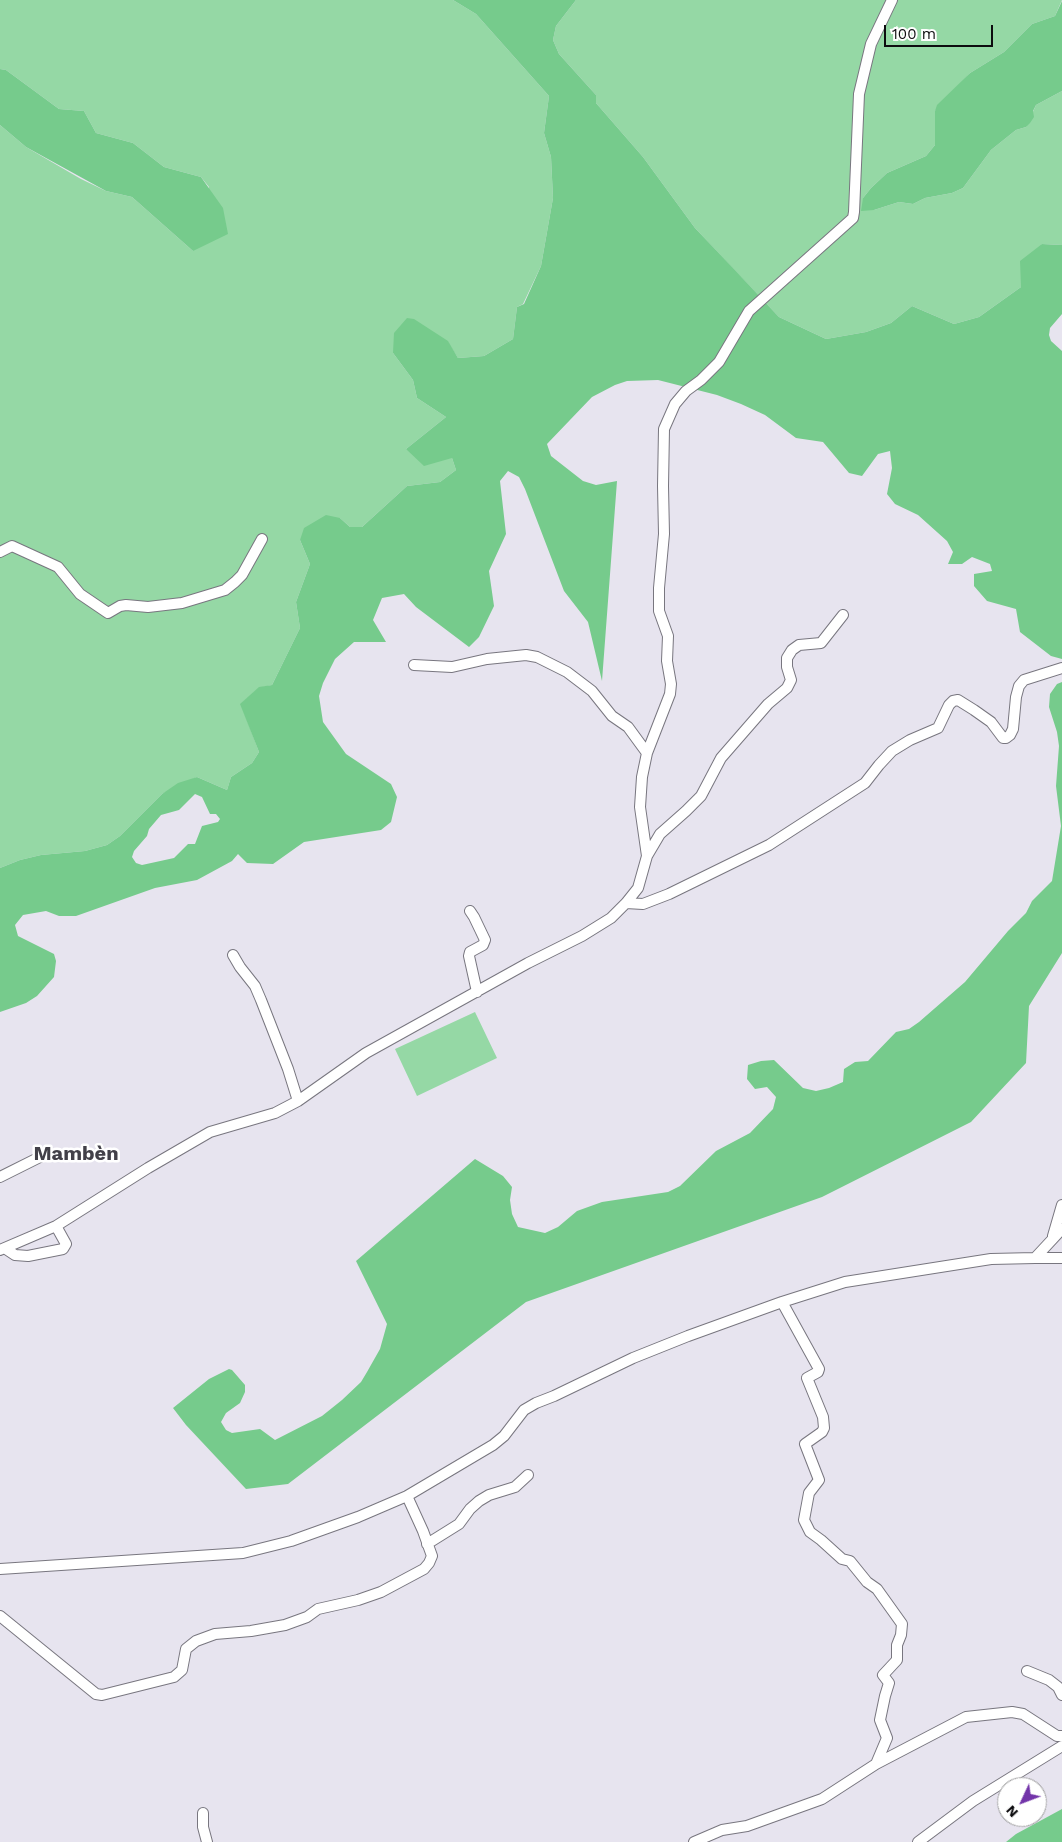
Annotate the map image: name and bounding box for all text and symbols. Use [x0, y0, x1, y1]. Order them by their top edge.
scale bar [887, 15, 996, 47]
text: 100 m [892, 25, 936, 43]
district label: Mambèn [33, 1142, 119, 1166]
north arrow [997, 1777, 1047, 1827]
text: N [1002, 1802, 1021, 1821]

